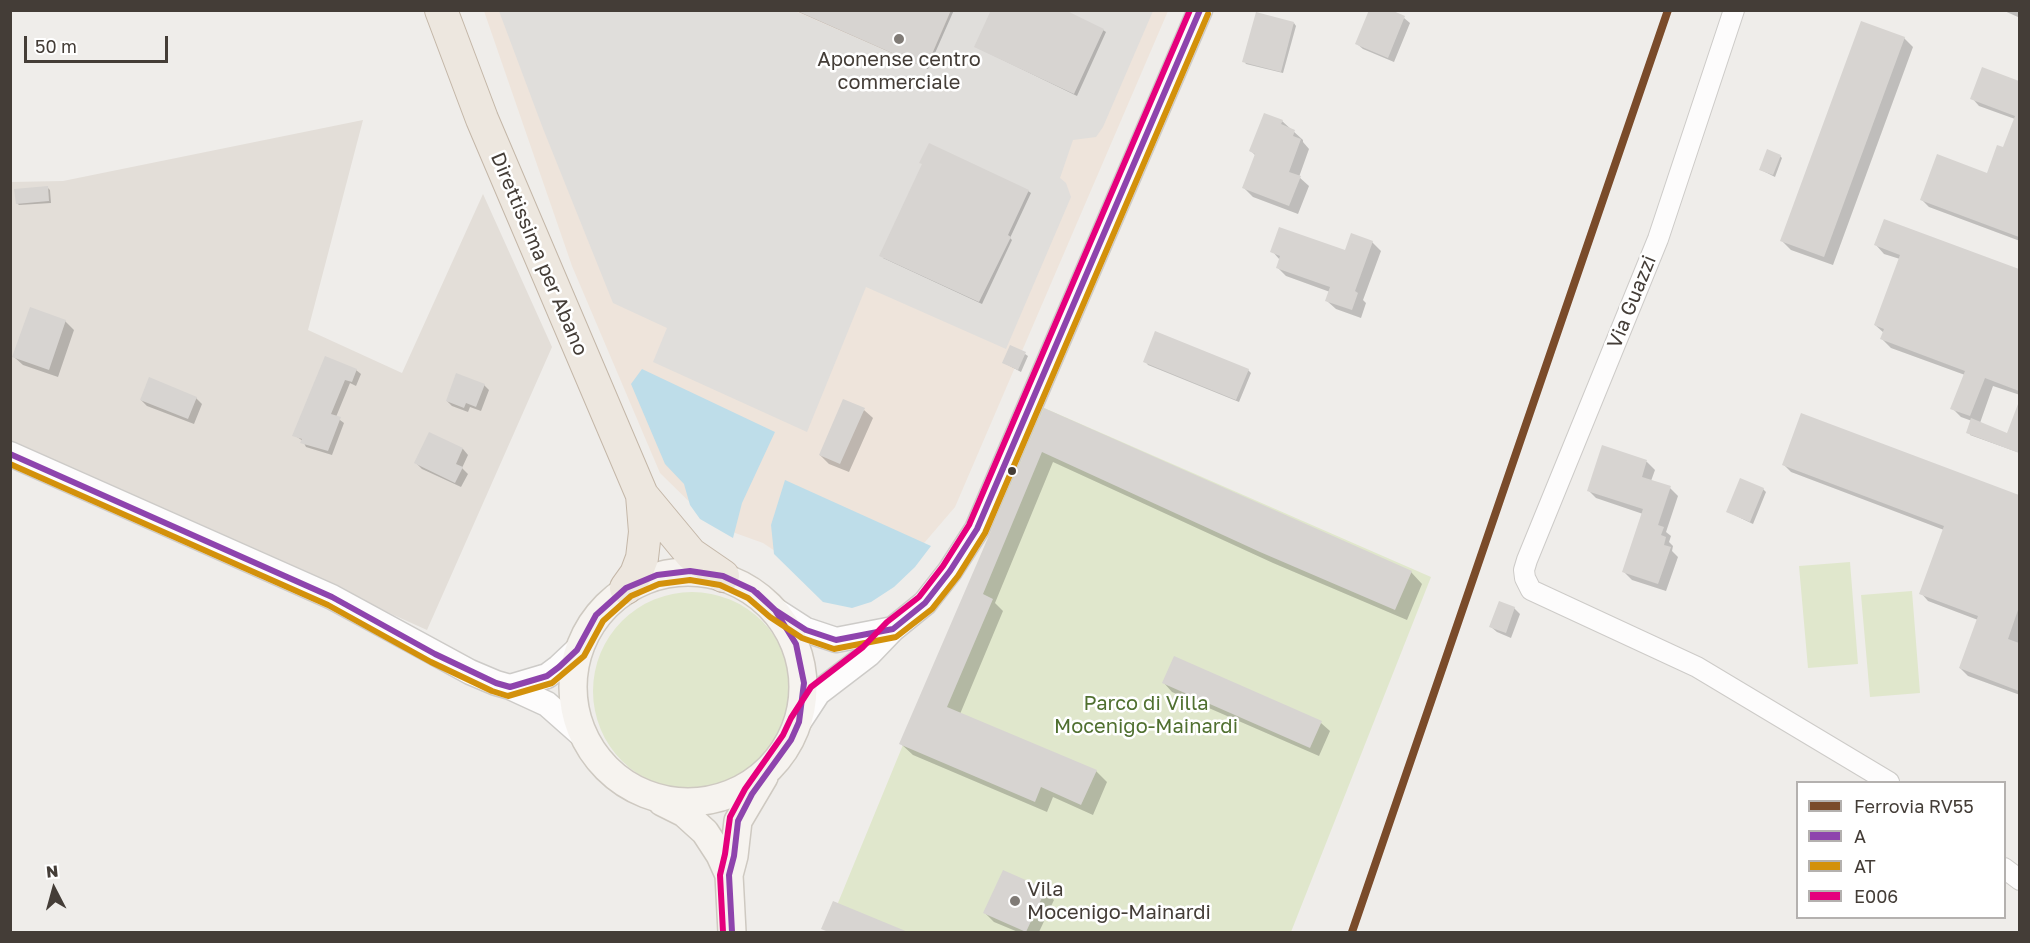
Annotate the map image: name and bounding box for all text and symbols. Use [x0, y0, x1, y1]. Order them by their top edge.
scale bar [27, 24, 171, 62]
marker: Aponense centro commerciale [892, 32, 906, 46]
text: 50 m [35, 35, 77, 57]
place label: Aponense centro commerciale [817, 48, 981, 95]
street label: Direttissima per Abano [485, 149, 593, 359]
street label: Via Guazzi [1602, 252, 1662, 352]
unlabelled marker [1006, 465, 1018, 477]
park label: Parco di Villa Mocenigo-Mainardi [1054, 692, 1238, 739]
legend [1796, 781, 2006, 919]
text: Ferrovia RV55 [1854, 795, 1974, 817]
text: A [1854, 825, 1866, 847]
text: AT [1854, 855, 1876, 877]
north arrow [24, 859, 84, 919]
text: N [45, 861, 59, 882]
place label: Vila Mocenigo-Mainardi [1027, 878, 1211, 925]
text: E006 [1854, 885, 1898, 907]
marker: Vila Mocenigo-Mainardi [1008, 894, 1022, 908]

